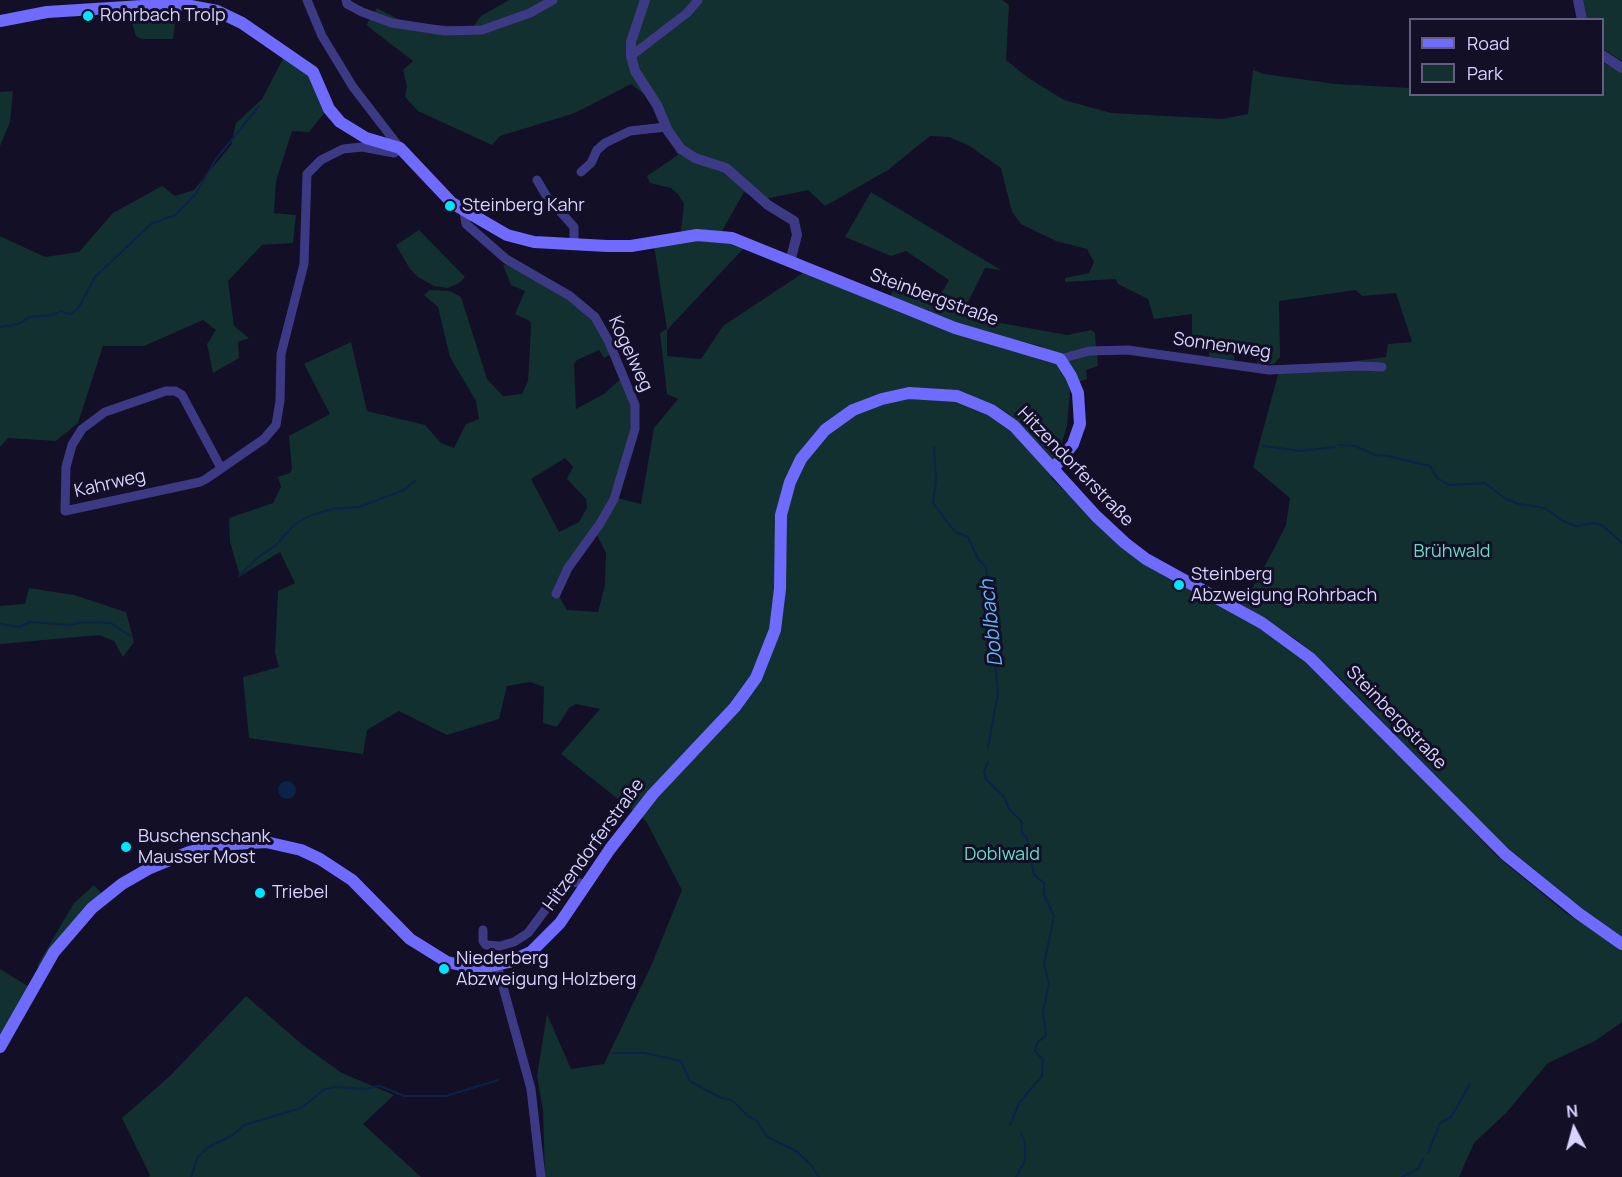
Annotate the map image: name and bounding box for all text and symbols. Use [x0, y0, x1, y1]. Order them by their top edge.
place label: Rohrbach Trolp [100, 5, 226, 27]
marker: Rohrbach Trolp [81, 9, 95, 23]
legend [1409, 18, 1604, 96]
text: Road [1467, 31, 1510, 55]
text: Park [1467, 61, 1503, 85]
place label: Steinberg Kahr [462, 195, 585, 217]
marker: Steinberg Kahr [443, 199, 457, 213]
street label: Steinbergstraße [867, 265, 1001, 331]
street label: Kogelweg [603, 313, 657, 395]
street label: Sonnenweg [1172, 328, 1272, 364]
street label: Hitzendorferstraße [1012, 403, 1138, 531]
street label: Kahrweg [72, 465, 148, 503]
park label: Brühwald [1413, 541, 1491, 563]
place label: Steinberg Abzweigung Rohrbach [1191, 564, 1377, 606]
water label: Doblbach [975, 578, 1009, 668]
marker: Steinberg Abzweigung Rohrbach [1172, 578, 1186, 592]
street label: Steinbergstraße [1341, 662, 1451, 774]
street label: Hitzendorferstraße [539, 775, 649, 915]
place label: Buschenschank Mausser Most [138, 826, 270, 868]
marker: Buschenschank Mausser Most [119, 840, 133, 854]
park label: Doblwald [964, 844, 1040, 866]
place label: Triebel [272, 882, 328, 904]
marker: Triebel [253, 886, 267, 900]
place label: Niederberg Abzweigung Holzberg [456, 948, 636, 990]
marker: Niederberg Abzweigung Holzberg [437, 962, 451, 976]
north arrow [1544, 1099, 1604, 1159]
text: N [1565, 1100, 1579, 1123]

